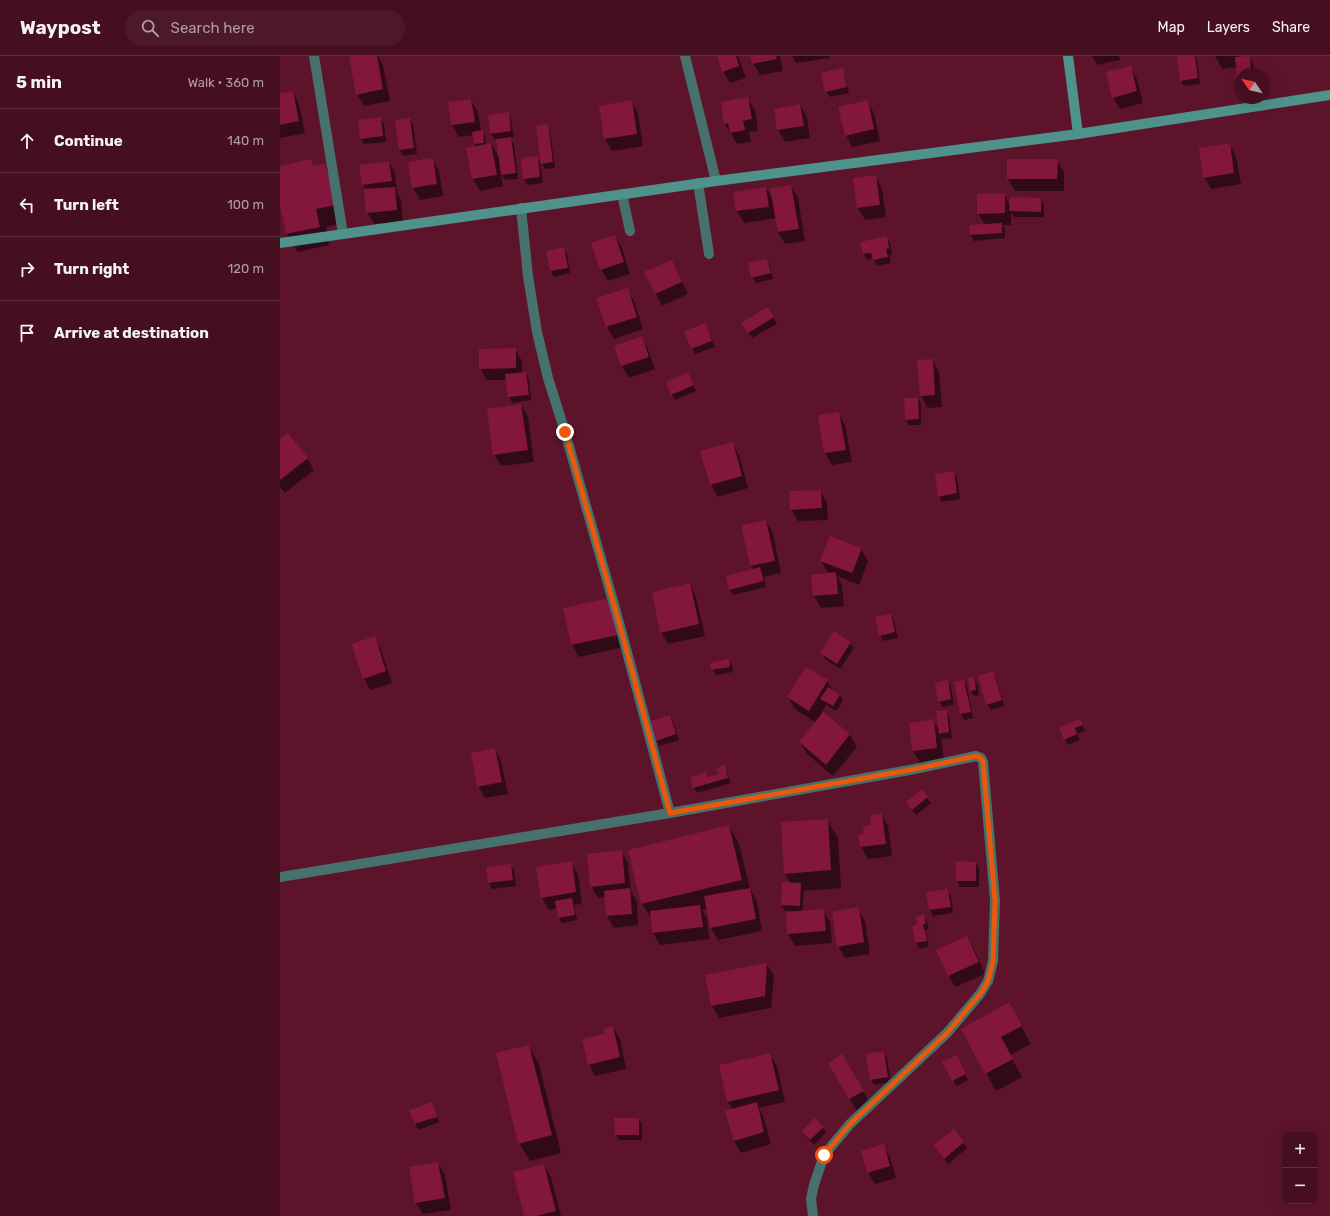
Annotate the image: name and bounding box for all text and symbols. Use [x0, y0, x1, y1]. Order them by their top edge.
search box [125, 10, 405, 46]
text: Waypost [20, 16, 101, 39]
icon: search [139, 17, 161, 39]
text: Search here [171, 19, 255, 37]
text: Map [1158, 19, 1185, 36]
text: Layers [1207, 19, 1250, 36]
text: Share [1272, 19, 1310, 36]
north arrow [1234, 68, 1270, 104]
text: 5 min [16, 72, 62, 92]
text: Walk · 360 m [188, 75, 264, 90]
icon: ahead [16, 130, 38, 152]
text: Continue [54, 132, 123, 150]
text: 140 m [227, 133, 264, 148]
icon: left [16, 194, 38, 216]
text: Turn left [54, 196, 119, 214]
text: 100 m [227, 197, 264, 212]
icon: right [16, 258, 38, 280]
text: Turn right [54, 260, 129, 278]
text: 120 m [228, 261, 264, 276]
icon: arrive [16, 322, 38, 344]
text: Arrive at destination [54, 324, 209, 342]
route end [556, 423, 574, 441]
map controls [1282, 1132, 1318, 1204]
button: + [1282, 1132, 1318, 1168]
route start [815, 1146, 833, 1164]
button: − [1282, 1168, 1318, 1204]

